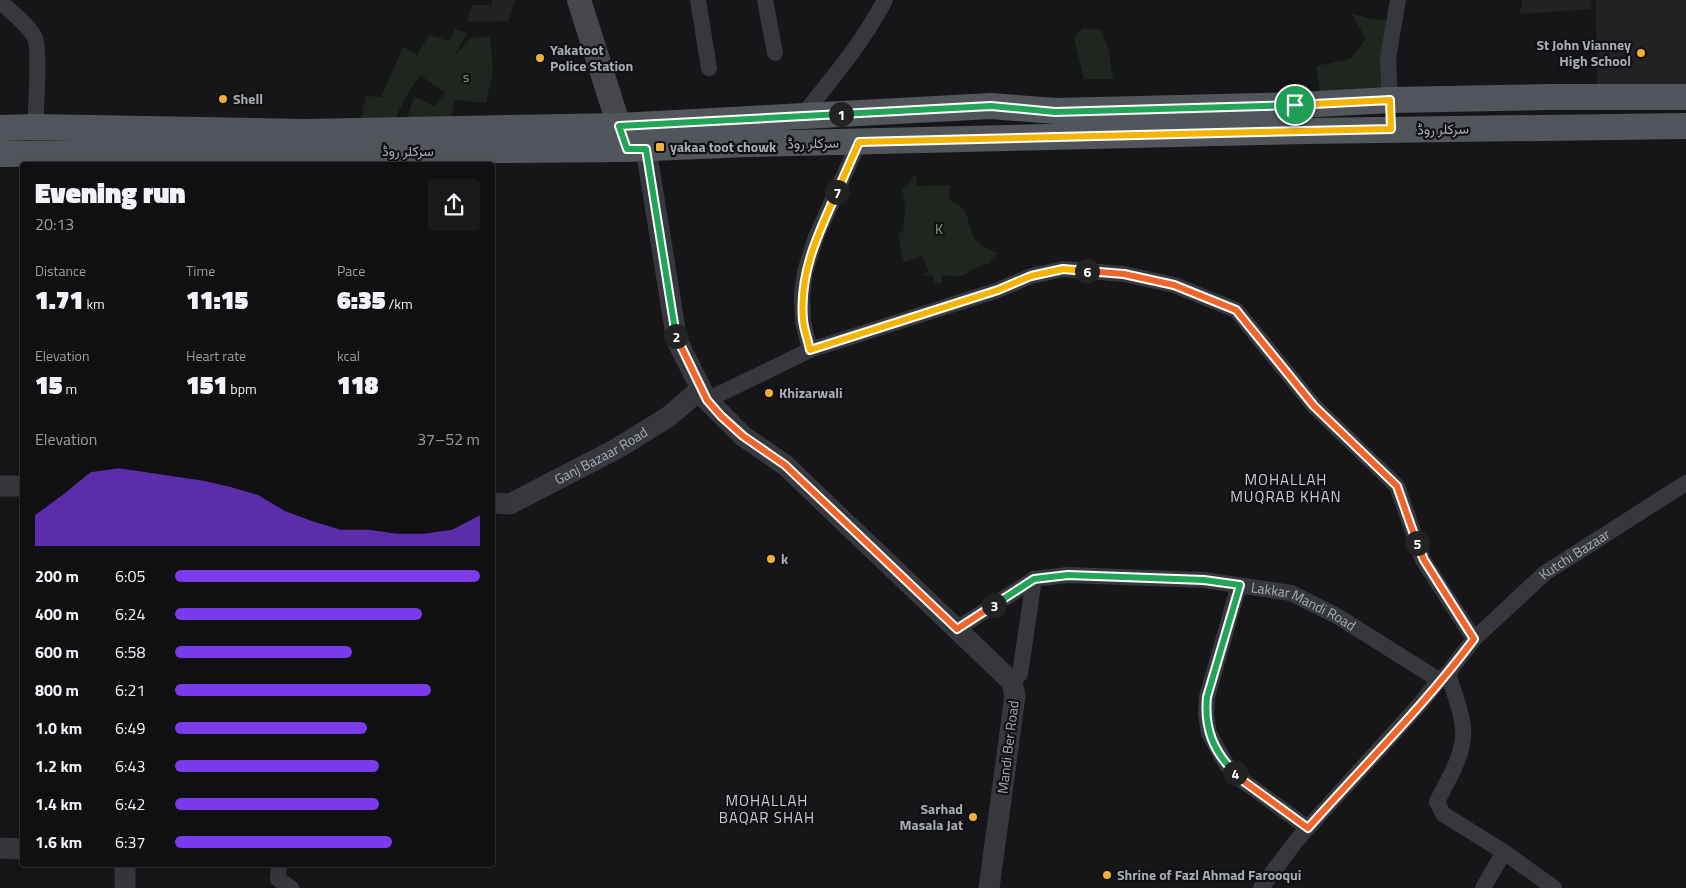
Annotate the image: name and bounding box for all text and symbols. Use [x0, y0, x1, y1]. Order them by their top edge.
place label: St John Vianney High School [1536, 34, 1631, 71]
place label: Yakatoot Police Station [550, 39, 633, 76]
marker: St John Vianney High School [1635, 47, 1647, 59]
marker: Yakatoot Police Station [534, 52, 546, 64]
park label: s [463, 66, 469, 87]
pin [1274, 84, 1316, 126]
place label: Shell [233, 88, 263, 109]
icon: arrive [1281, 91, 1309, 119]
marker: Shell [217, 93, 229, 105]
pin: 1 [828, 102, 854, 126]
text: 1 [838, 104, 845, 125]
street label: سرکلر روڈ [1417, 118, 1469, 139]
street label: سرکلر روڈ [787, 132, 839, 153]
place label: yakaa toot chowk [670, 136, 777, 157]
street label: سرکلر روڈ [382, 140, 434, 161]
marker: yakaa toot chowk [654, 141, 666, 153]
text: Evening run [35, 171, 186, 214]
button: share [428, 179, 480, 231]
pin: 7 [824, 180, 850, 204]
text: 7 [834, 182, 841, 203]
text: 20:13 [35, 212, 74, 236]
park label: K [935, 218, 943, 239]
pin: 6 [1074, 258, 1100, 284]
text: Distance [35, 260, 86, 281]
text: Time [186, 260, 215, 281]
text: Pace [337, 260, 365, 281]
text: 6 [1084, 261, 1091, 282]
text: 1.71 [35, 281, 83, 319]
text: 11:15 [186, 281, 248, 319]
text: 6:35 [337, 281, 385, 319]
text: km [83, 293, 105, 314]
text: /km [385, 293, 413, 314]
pin: 2 [664, 324, 688, 348]
text: 2 [673, 326, 680, 347]
text: Elevation [35, 345, 89, 366]
text: Heart rate [186, 345, 246, 366]
text: kcal [337, 345, 360, 366]
text: 15 [35, 366, 63, 404]
text: 151 [186, 366, 227, 404]
text: 118 [337, 366, 378, 404]
text: m [63, 378, 77, 399]
text: bpm [227, 378, 257, 399]
place label: Khizarwali [779, 382, 843, 403]
marker: Khizarwali [763, 387, 775, 399]
street label: Ganj Bazaar Road [550, 421, 651, 489]
text: Elevation [35, 427, 97, 451]
text: 37–52 m [417, 427, 480, 451]
district label: MOHALLAH MUQRAB KHAN [1230, 468, 1342, 508]
street label: Kutchi Bazaar [1533, 523, 1614, 584]
pin: 5 [1404, 530, 1430, 556]
text: 5 [1414, 533, 1421, 554]
place label: k [781, 548, 789, 569]
marker: k [765, 553, 777, 565]
text: 200 m [35, 564, 79, 588]
text: 6:05 [115, 564, 145, 588]
street label: Lakkar Mandi Road [1250, 576, 1360, 635]
pin: 3 [982, 592, 1006, 618]
text: 3 [991, 595, 998, 616]
text: 400 m [35, 602, 79, 626]
text: 6:24 [115, 602, 145, 626]
text: 600 m [35, 640, 79, 664]
text: 6:58 [115, 640, 145, 664]
text: 800 m [35, 678, 79, 702]
text: 6:21 [115, 678, 145, 702]
street label: Mandi Ber Road [991, 699, 1024, 795]
text: 1.0 km [35, 716, 82, 740]
text: 6:49 [115, 716, 145, 740]
text: 1.2 km [35, 754, 82, 778]
text: 6:43 [115, 754, 145, 778]
pin: 4 [1222, 760, 1248, 786]
text: 4 [1232, 763, 1239, 784]
district label: MOHALLAH BAQAR SHAH [719, 789, 815, 829]
text: 1.4 km [35, 792, 82, 816]
text: 6:42 [115, 792, 145, 816]
place label: Sarhad Masala Jat [900, 798, 963, 835]
marker: Sarhad Masala Jat [967, 811, 979, 823]
text: 1.6 km [35, 830, 82, 854]
text: 6:37 [115, 830, 145, 854]
place label: Shrine of Fazl Ahmad Farooqui [1117, 864, 1301, 885]
marker: Shrine of Fazl Ahmad Farooqui [1101, 869, 1113, 881]

